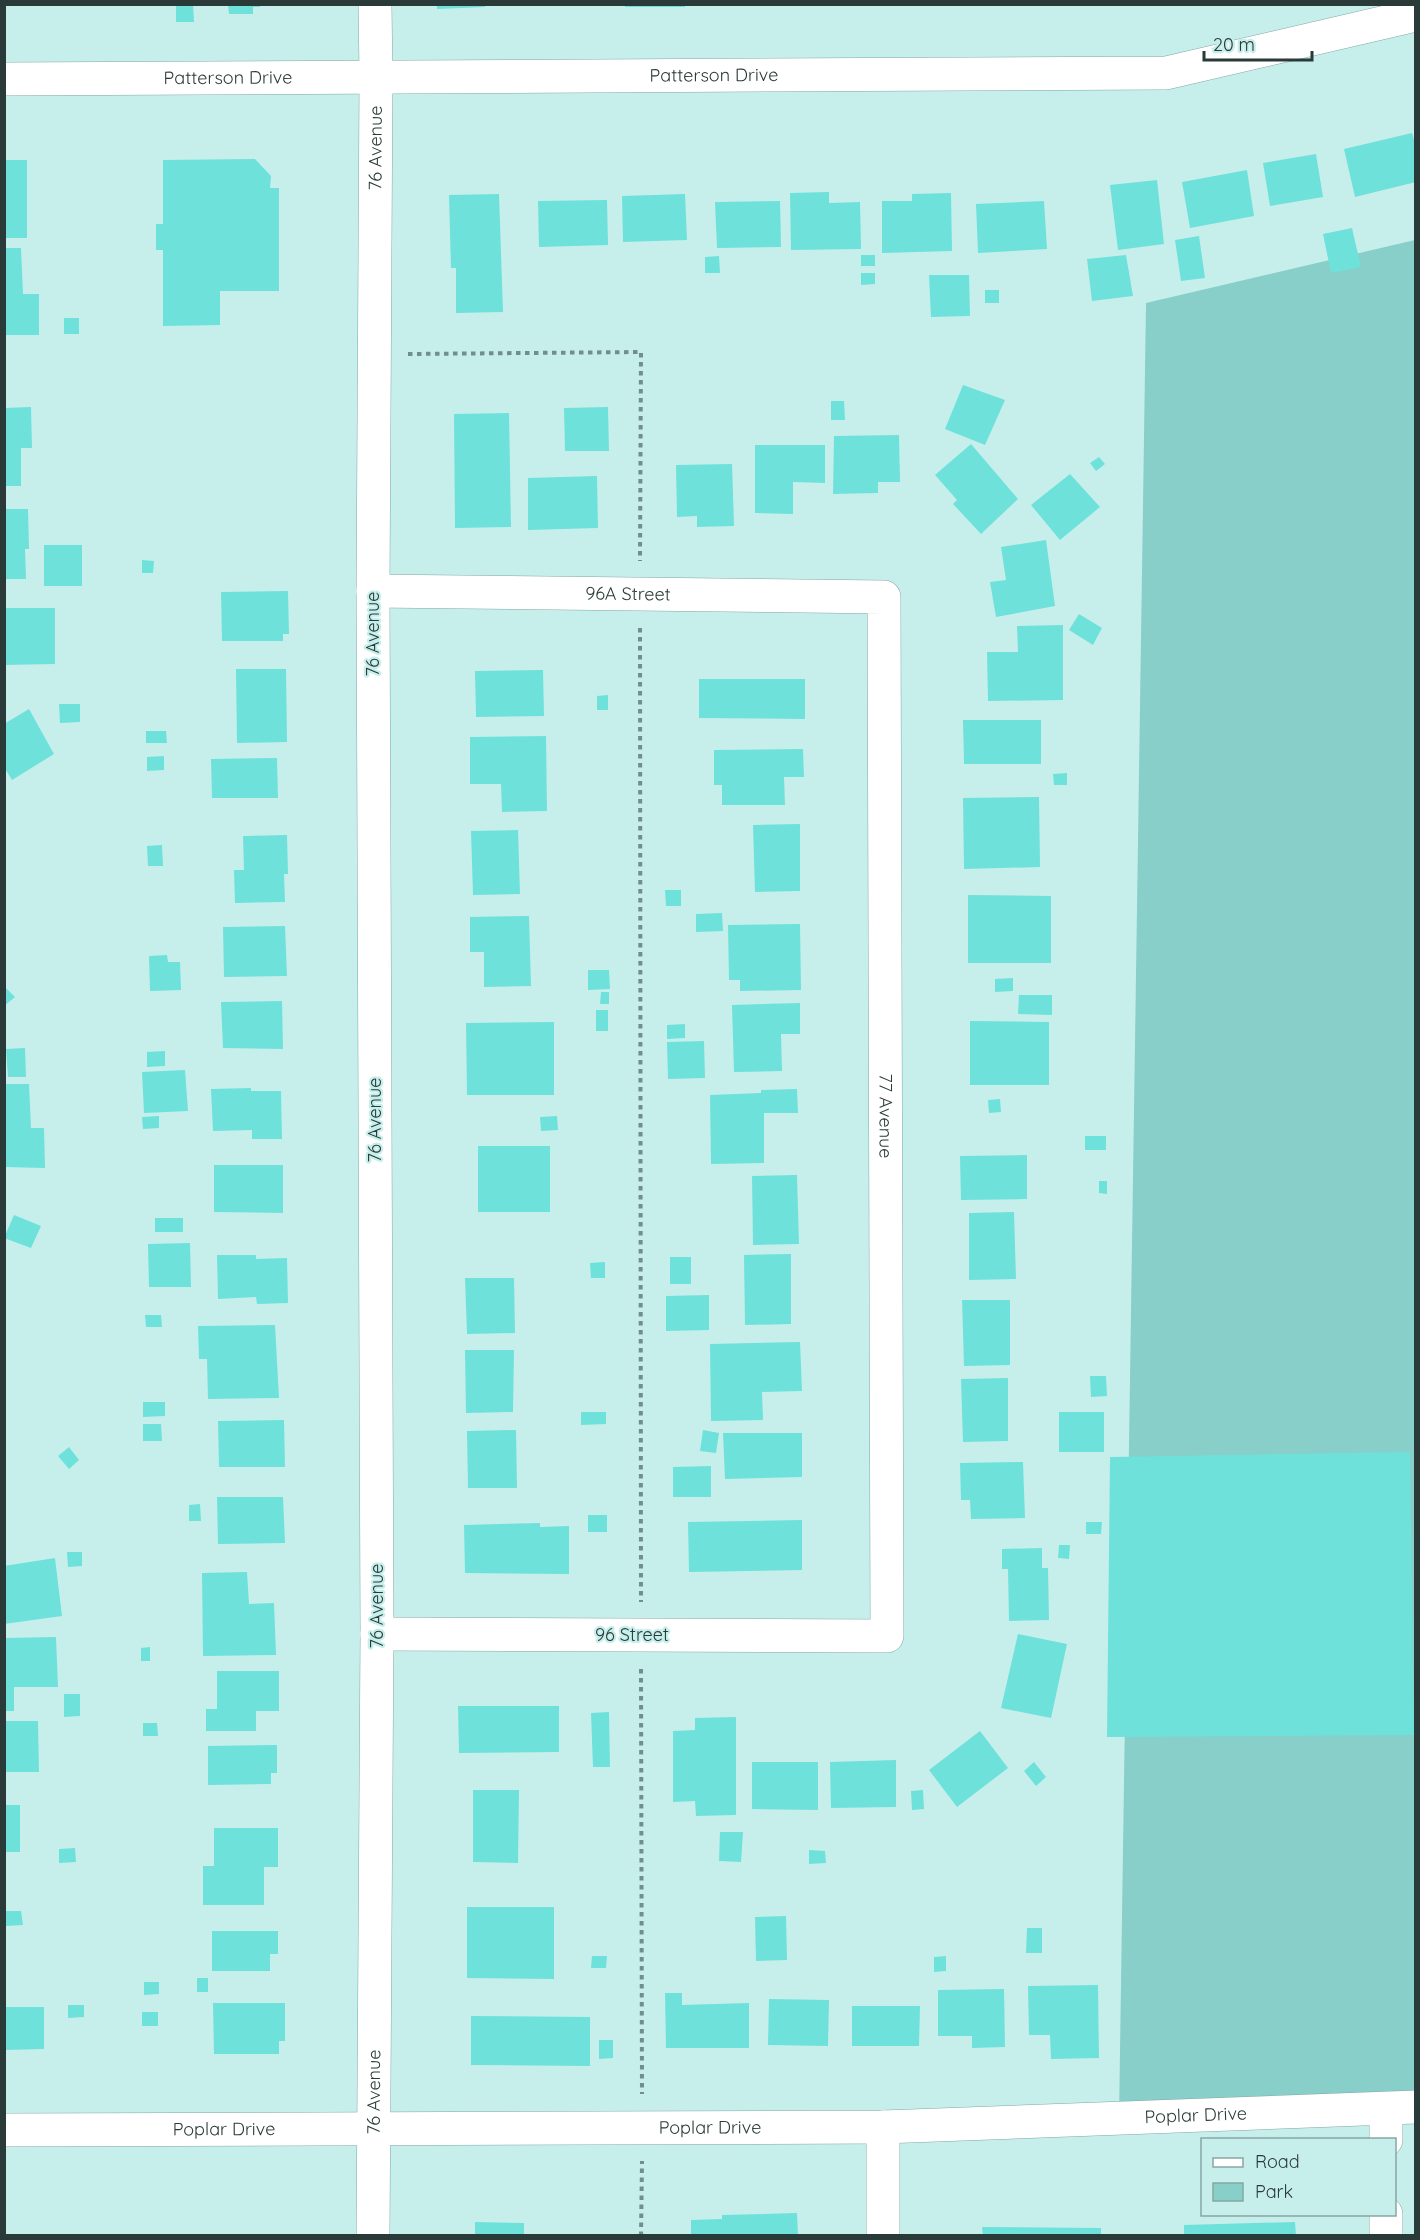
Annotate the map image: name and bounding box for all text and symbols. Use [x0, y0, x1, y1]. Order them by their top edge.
scale bar [1204, 24, 1312, 62]
text: 20 m [1213, 33, 1255, 56]
street label: Patterson Drive [650, 63, 778, 87]
street label: Patterson Drive [164, 66, 292, 89]
street label: 76 Avenue [363, 106, 387, 191]
street label: 96A Street [585, 581, 671, 605]
street label: 76 Avenue [361, 592, 384, 676]
street label: 77 Avenue [874, 1073, 898, 1158]
street label: 76 Avenue [363, 1078, 386, 1162]
street label: 76 Avenue [365, 1564, 388, 1648]
street label: 96 Street [595, 1623, 669, 1646]
street label: 76 Avenue [362, 2049, 385, 2135]
street label: Poplar Drive [1144, 2101, 1247, 2128]
street label: Poplar Drive [659, 2115, 761, 2139]
street label: Poplar Drive [173, 2117, 275, 2140]
legend [1201, 2138, 1396, 2216]
text: Road [1255, 2150, 1300, 2173]
text: Park [1255, 2180, 1293, 2203]

